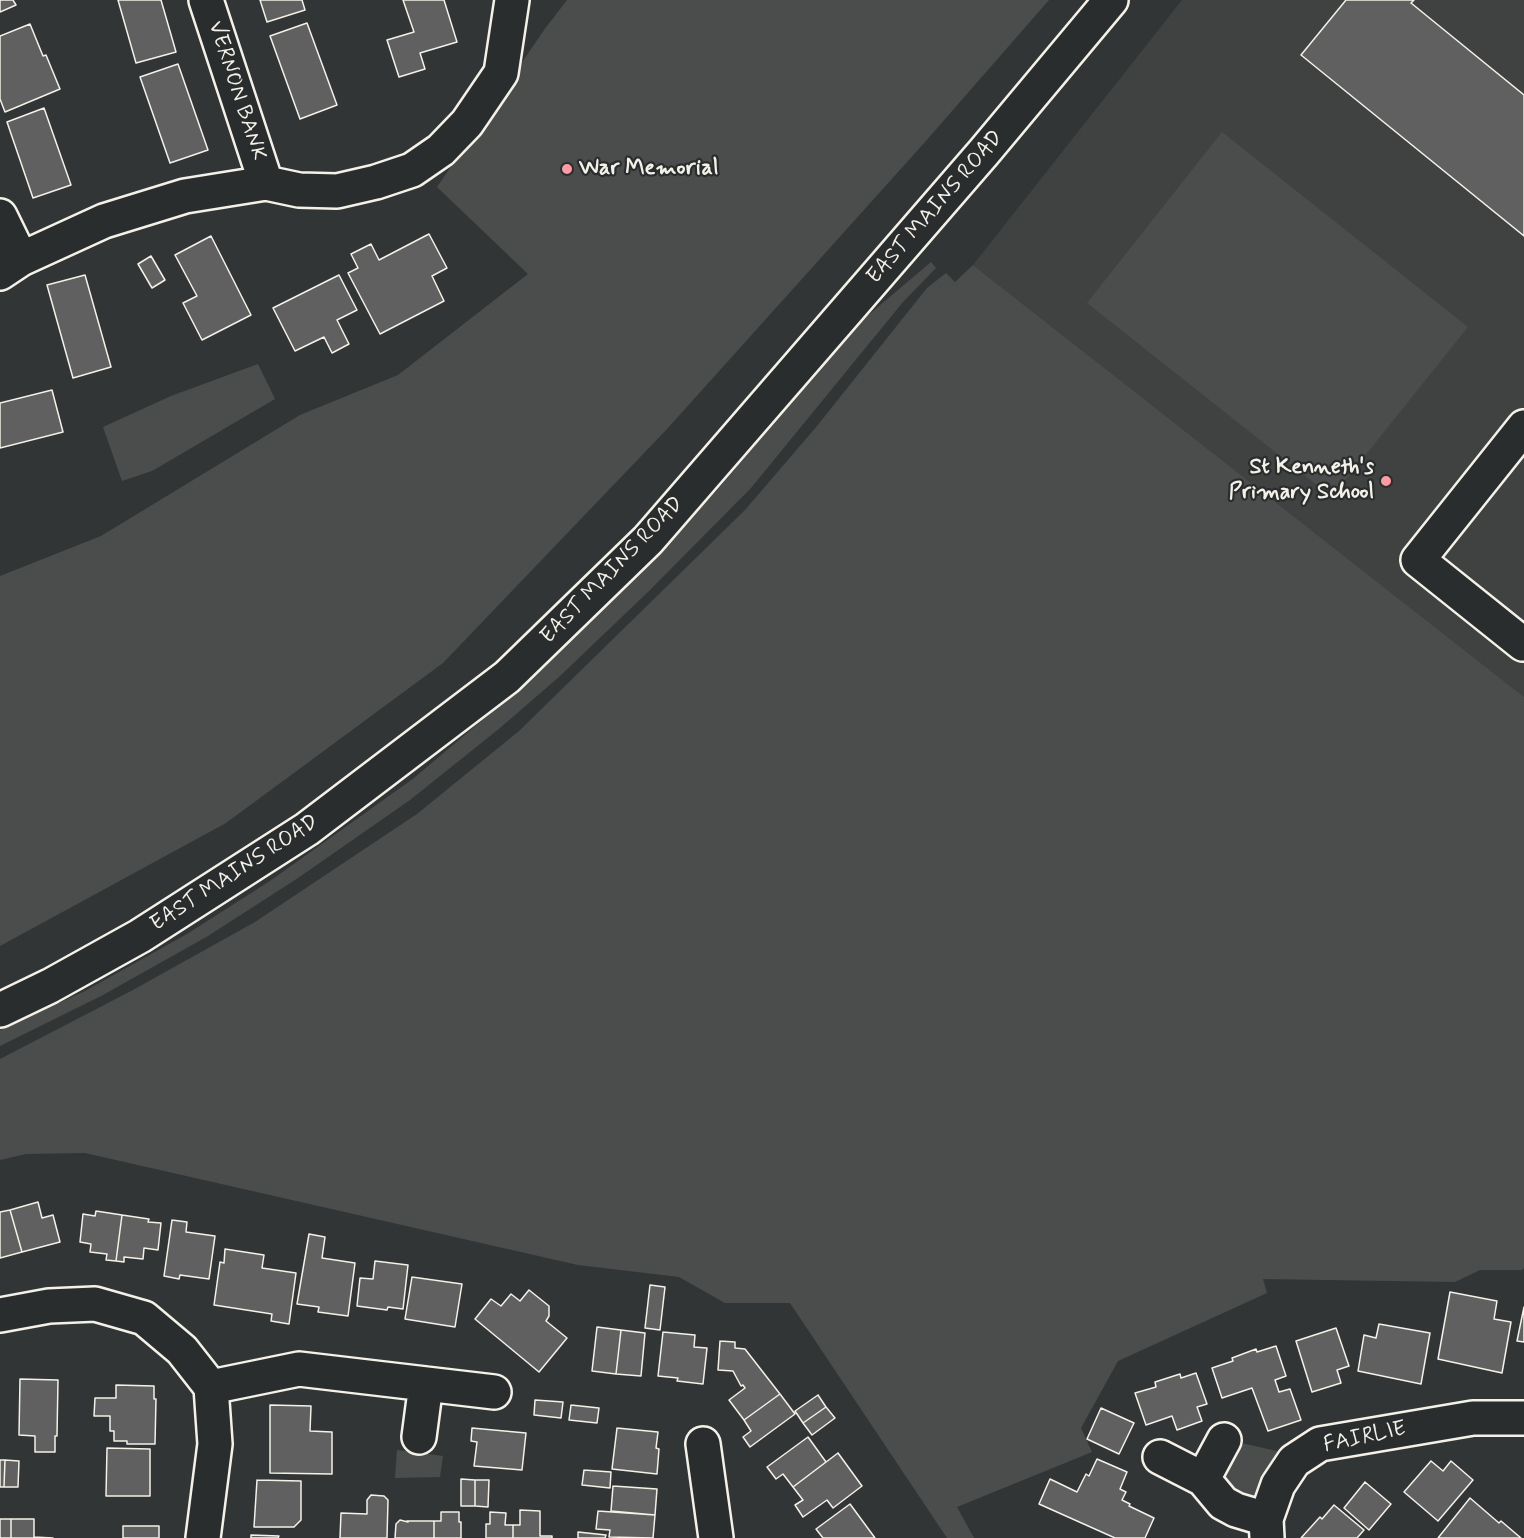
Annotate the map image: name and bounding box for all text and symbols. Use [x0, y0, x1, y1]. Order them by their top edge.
street label: VERNON BANK [201, 18, 271, 164]
street label: EAST MAINS ROAD [862, 126, 1010, 290]
place label: War Memorial [579, 156, 718, 182]
marker: War Memorial [560, 162, 574, 176]
place label: St Kenneth's Primary School [1229, 455, 1374, 506]
marker: St Kenneth's Primary School [1379, 474, 1393, 488]
street label: EAST MAINS ROAD [536, 492, 690, 650]
street label: EAST MAINS ROAD [146, 810, 324, 938]
street label: FAIRLIE [1321, 1416, 1409, 1460]

